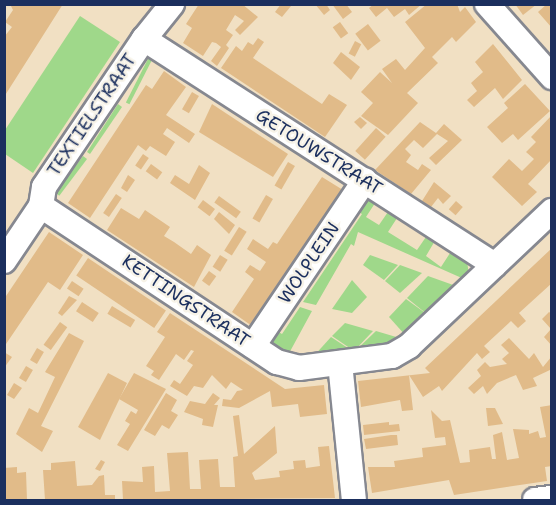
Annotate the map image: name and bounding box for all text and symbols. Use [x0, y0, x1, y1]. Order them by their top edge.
street label: TEXTIELSTRAAT [43, 50, 141, 180]
street label: GETOUWSTRAAT [252, 104, 386, 200]
street label: WOLPLEIN [274, 218, 344, 308]
street label: KETTINGSTRAAT [118, 250, 254, 352]

